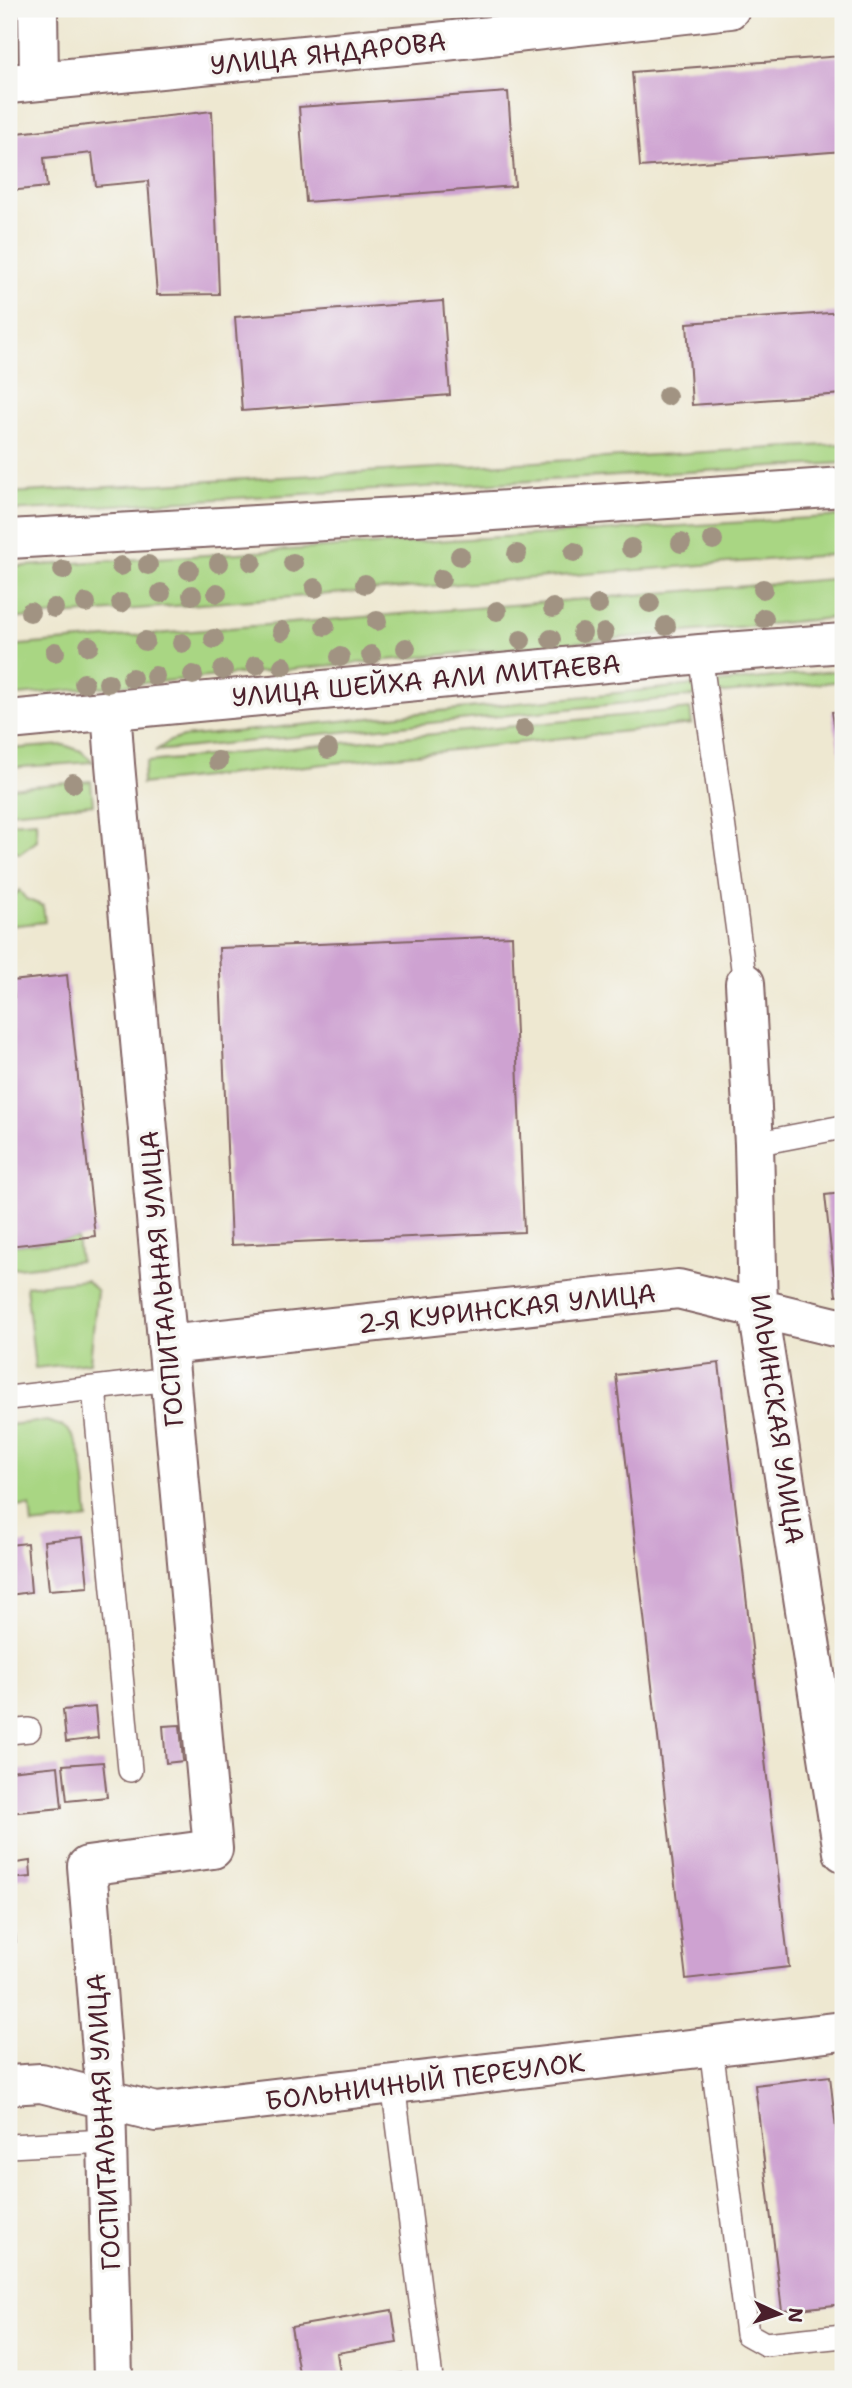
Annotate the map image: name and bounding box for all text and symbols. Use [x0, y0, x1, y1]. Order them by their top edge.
street label: УЛИЦА ЯНДАРОВА [208, 23, 448, 83]
street label: УЛИЦА ШЕЙХА АЛИ МИТАЕВА [230, 646, 622, 714]
street label: ГОСПИТАЛЬНАЯ УЛИЦА [131, 1129, 191, 1429]
street label: 2-Я КУРИНСКАЯ УЛИЦА [356, 1275, 658, 1341]
street label: ИЛЬИНСКАЯ УЛИЦА [743, 1292, 813, 1546]
street label: ГОСПИТАЛЬНАЯ УЛИЦА [78, 1973, 128, 2271]
street label: БОЛЬНИЧНЫЙ ПЕРЕУЛОК [263, 2044, 587, 2118]
north arrow [744, 2280, 814, 2350]
text: N [782, 2307, 808, 2324]

